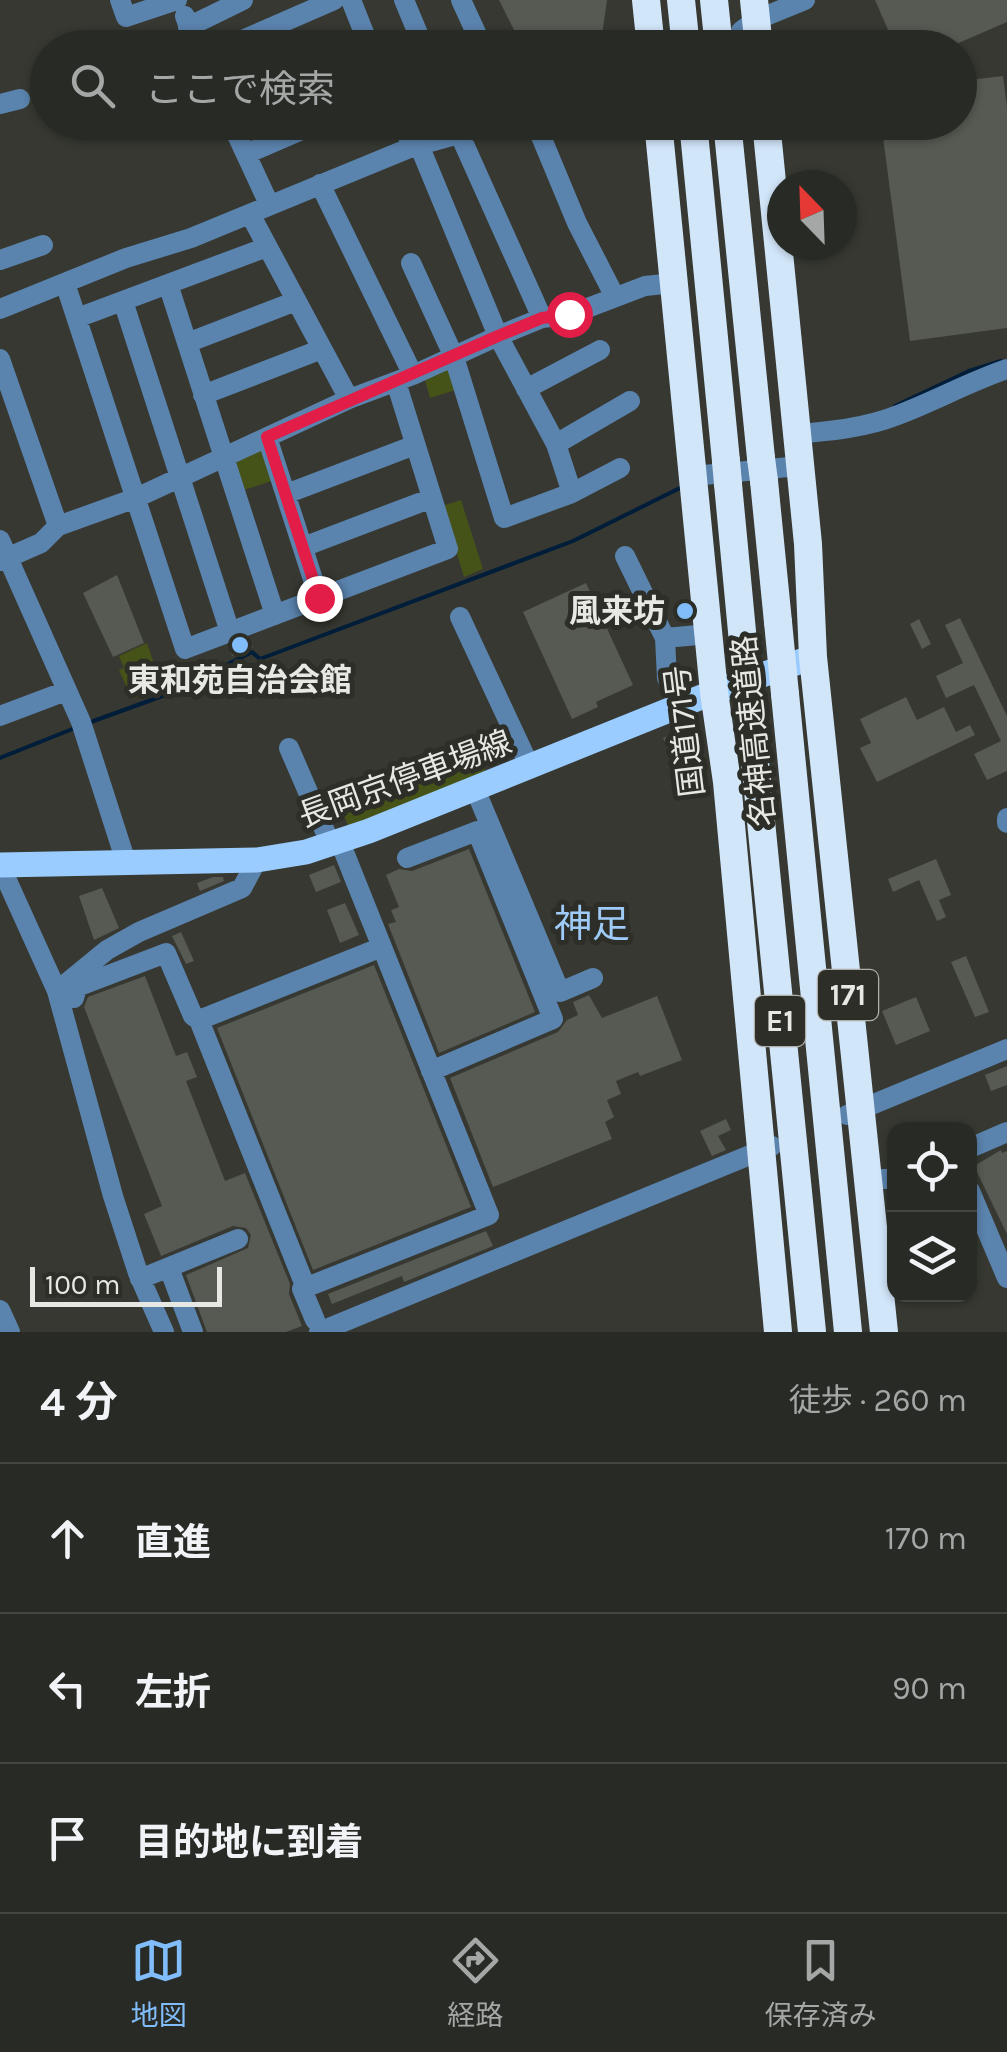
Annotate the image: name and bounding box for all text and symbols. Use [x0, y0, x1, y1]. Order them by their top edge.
search box [30, 30, 977, 140]
icon: search [65, 58, 120, 113]
text: ここで検索 [145, 67, 335, 112]
north arrow [767, 170, 857, 260]
route start [547, 292, 593, 338]
route end [297, 576, 343, 622]
place label: 風来坊 [569, 593, 665, 630]
marker: 風来坊 [674, 600, 696, 622]
marker: 東和苑自治会館 [229, 634, 251, 656]
street label: 名神高速道路 [726, 634, 782, 828]
place label: 東和苑自治会館 [128, 662, 352, 699]
street label: 国道171号 [659, 663, 711, 799]
street label: 長岡京停車場線 [293, 723, 517, 835]
district label: 神足 [554, 902, 630, 947]
road number: 171 [818, 970, 878, 1020]
road number: E1 [755, 996, 805, 1046]
map controls [887, 1122, 977, 1302]
button: locate [887, 1122, 977, 1212]
button: layers [887, 1212, 977, 1302]
scale bar [30, 1262, 222, 1306]
text: 100 m [45, 1268, 120, 1301]
text: 4 分 [40, 1377, 118, 1427]
text: 徒歩 · 260 m [789, 1382, 967, 1419]
icon: ahead [40, 1511, 95, 1566]
text: 直進 [135, 1520, 211, 1565]
text: 170 m [885, 1520, 967, 1557]
icon: left [40, 1661, 95, 1716]
text: 左折 [135, 1670, 211, 1715]
text: 90 m [892, 1670, 967, 1707]
icon: arrive [40, 1811, 95, 1866]
text: 目的地に到着 [135, 1820, 363, 1865]
tab: 地図 [130, 1933, 187, 2033]
tab: 経路 [447, 1933, 504, 2033]
tab: 保存済み [764, 1933, 877, 2033]

